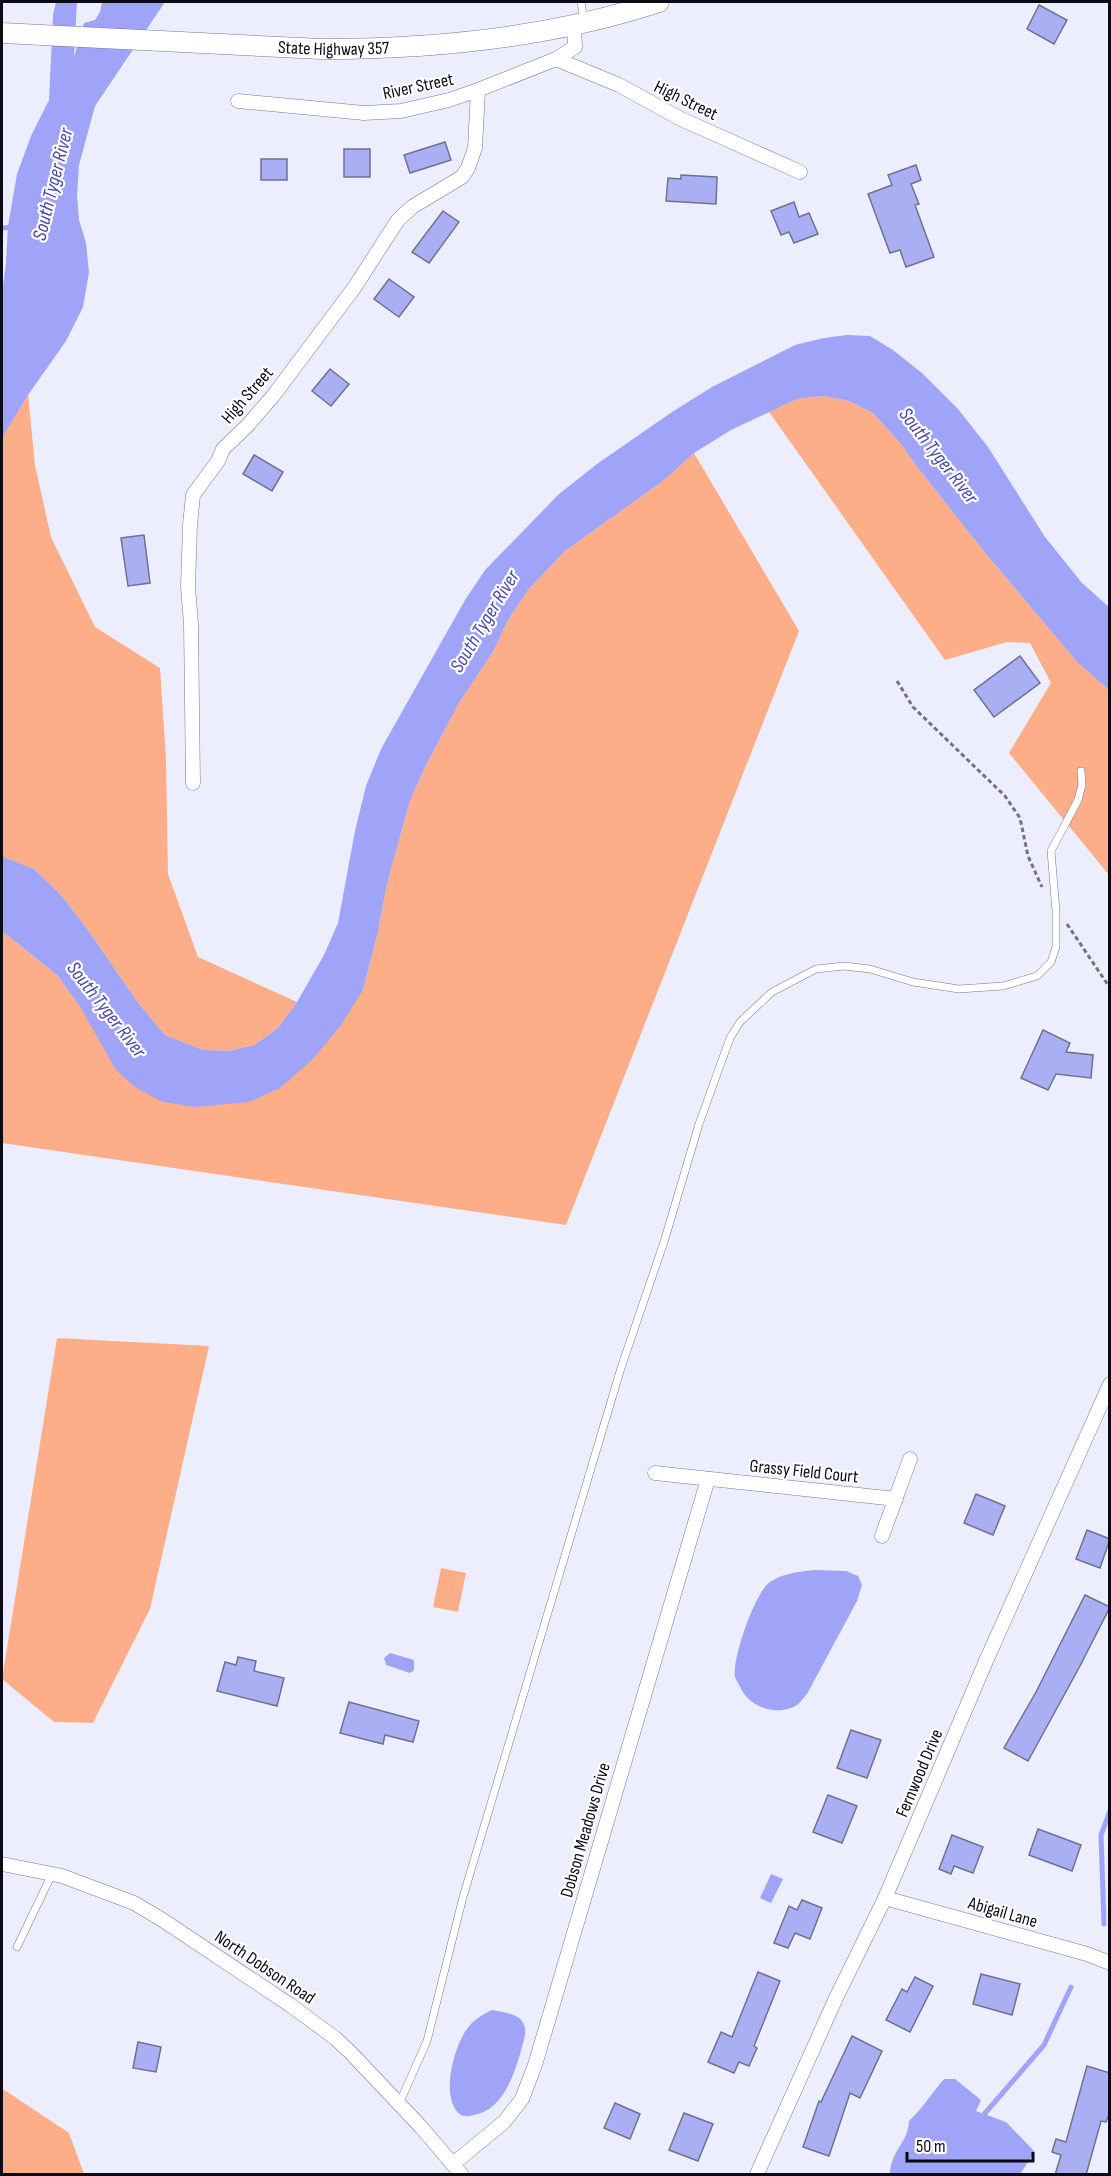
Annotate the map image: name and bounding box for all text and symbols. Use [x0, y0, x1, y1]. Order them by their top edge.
street label: State Highway 357 [277, 37, 391, 60]
street label: River Street [381, 69, 456, 104]
street label: High Street [651, 76, 721, 125]
water label: South Tyger River [27, 124, 79, 243]
street label: High Street [217, 362, 278, 428]
water label: South Tyger River [893, 403, 984, 509]
water label: South Tyger River [445, 565, 525, 677]
water label: South Tyger River [61, 957, 152, 1063]
street label: Grassy Field Court [749, 1455, 860, 1488]
street label: Fernwood Drive [892, 1726, 947, 1820]
street label: Dobson Meadows Drive [556, 1760, 615, 1900]
street label: Abigail Lane [965, 1892, 1040, 1932]
street label: North Dobson Road [211, 1926, 319, 2009]
scale bar [907, 2125, 1033, 2163]
text: 50 m [916, 2136, 946, 2157]

